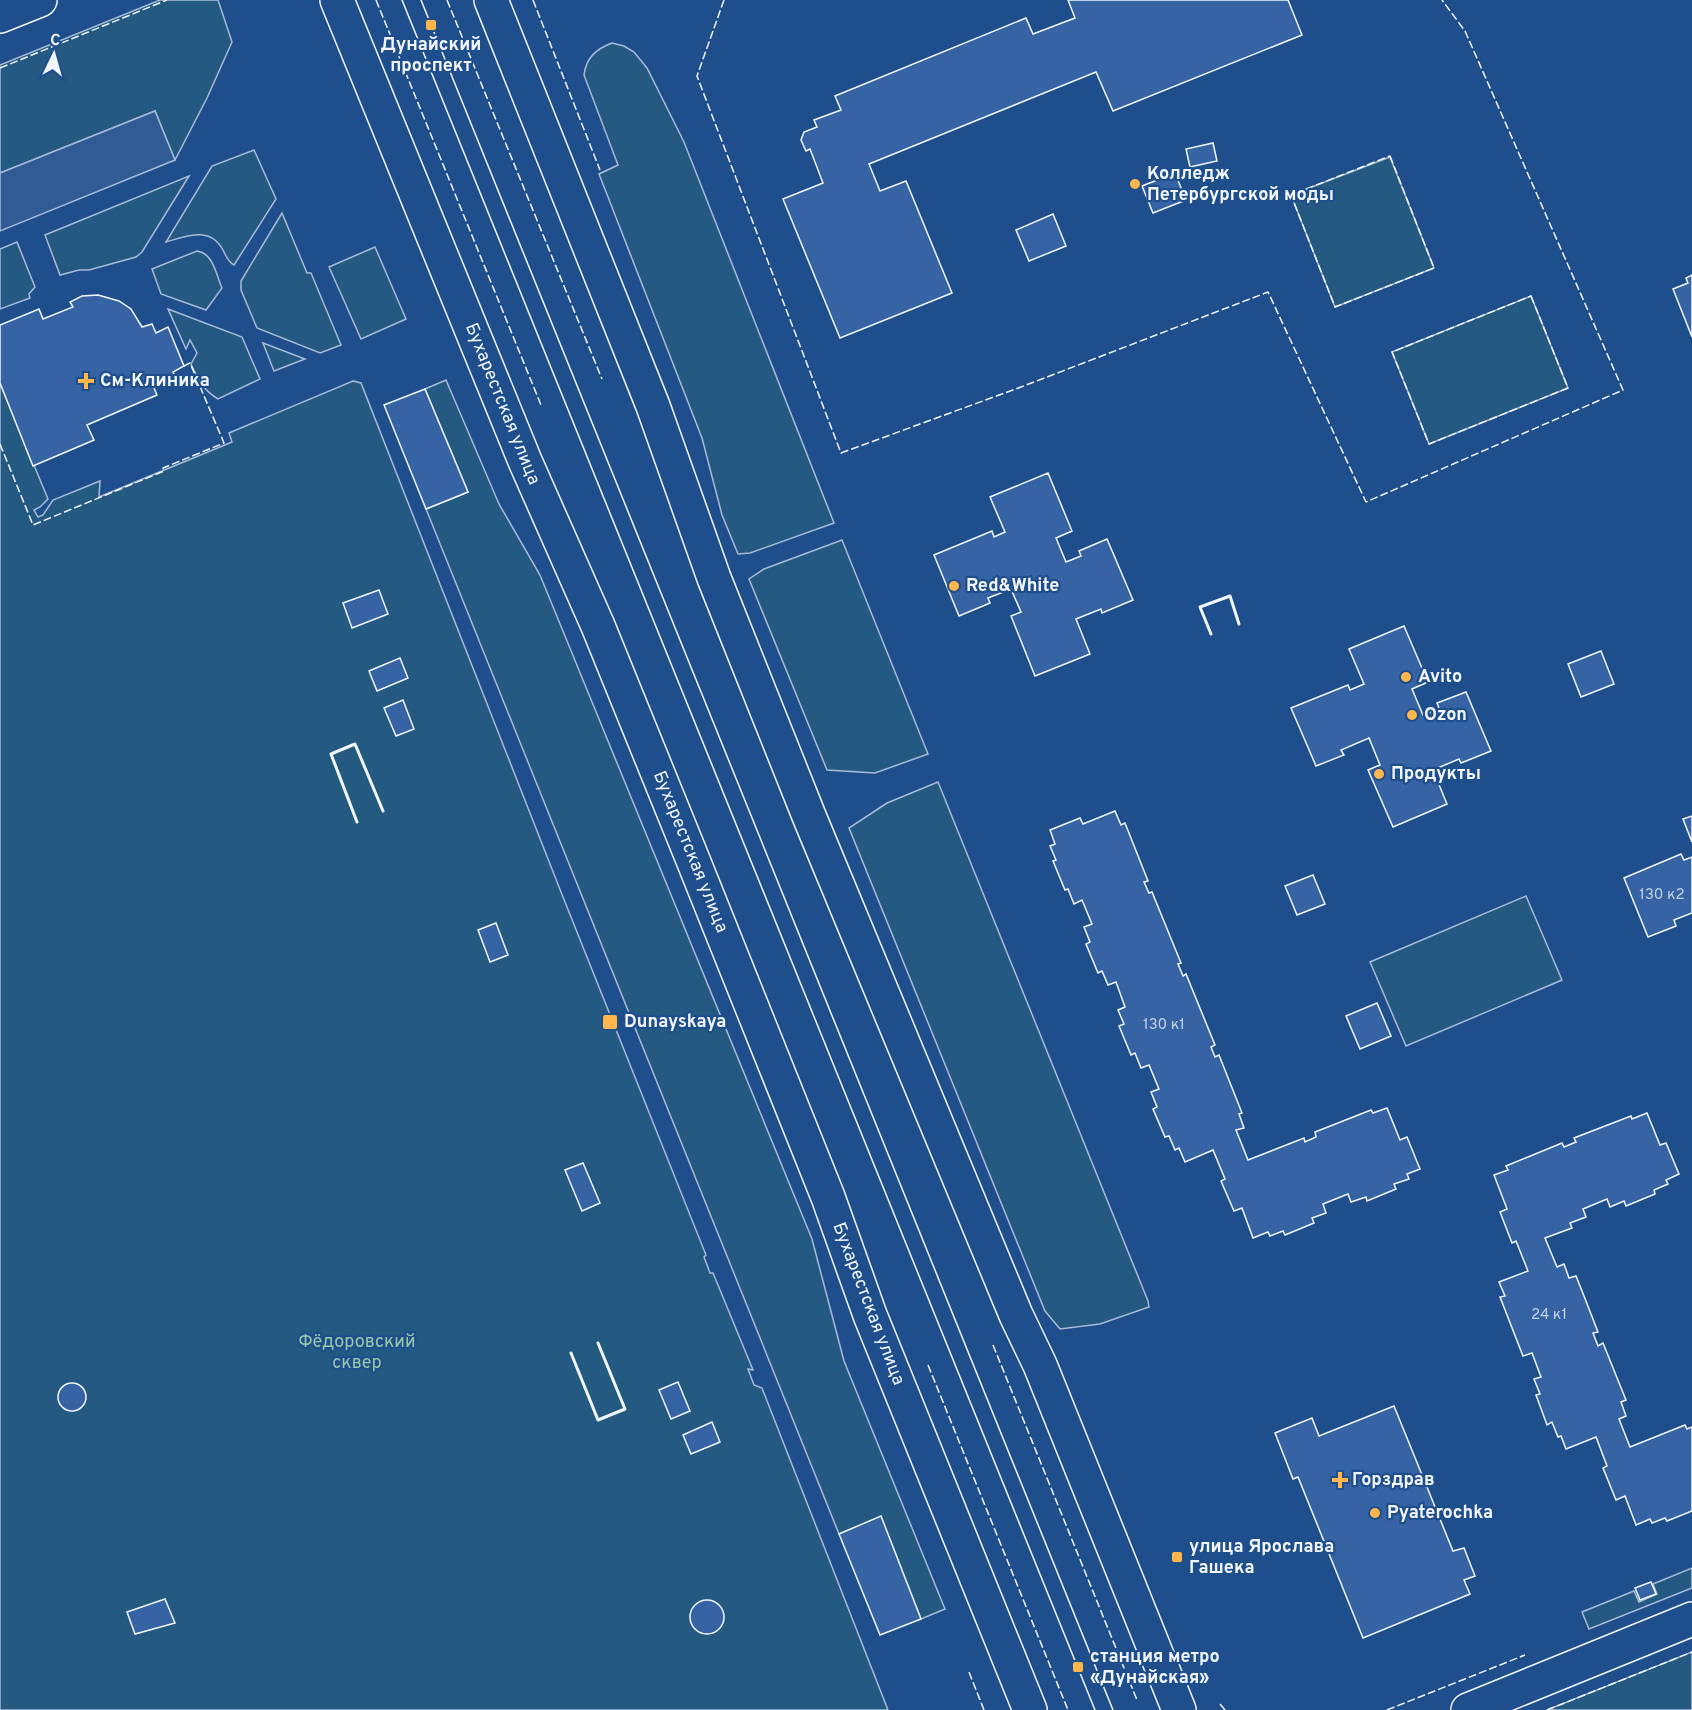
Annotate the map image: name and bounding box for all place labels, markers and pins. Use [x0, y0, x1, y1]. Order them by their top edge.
marker: Дунайский проспект [424, 18, 438, 32]
place label: Дунайский проспект [381, 34, 481, 78]
place label: Колледж Петербургской моды [1147, 163, 1334, 207]
marker: Колледж Петербургской моды [1128, 177, 1142, 191]
place label: См-Клиника [100, 370, 210, 393]
marker: См-Клиника [77, 372, 95, 390]
place label: Red&White [966, 575, 1059, 598]
marker: Red&White [947, 579, 961, 593]
place label: Avito [1418, 666, 1462, 689]
marker: Avito [1399, 670, 1413, 684]
place label: Ozon [1424, 704, 1467, 727]
marker: Ozon [1405, 708, 1419, 722]
place label: Продукты [1391, 763, 1481, 786]
marker: Продукты [1372, 767, 1386, 781]
place label: Dunayskaya [624, 1011, 726, 1034]
marker: Dunayskaya [601, 1013, 619, 1031]
place label: Горздрав [1352, 1469, 1435, 1492]
marker: Горздрав [1333, 1473, 1347, 1487]
place label: Pyaterochka [1387, 1502, 1493, 1525]
marker: Pyaterochka [1368, 1506, 1382, 1520]
place label: улица Ярослава Гашека [1189, 1536, 1334, 1580]
marker: улица Ярослава Гашека [1170, 1550, 1184, 1564]
place label: станция метро «Дунайская» [1090, 1646, 1220, 1690]
marker: станция метро «Дунайская» [1071, 1660, 1085, 1674]

